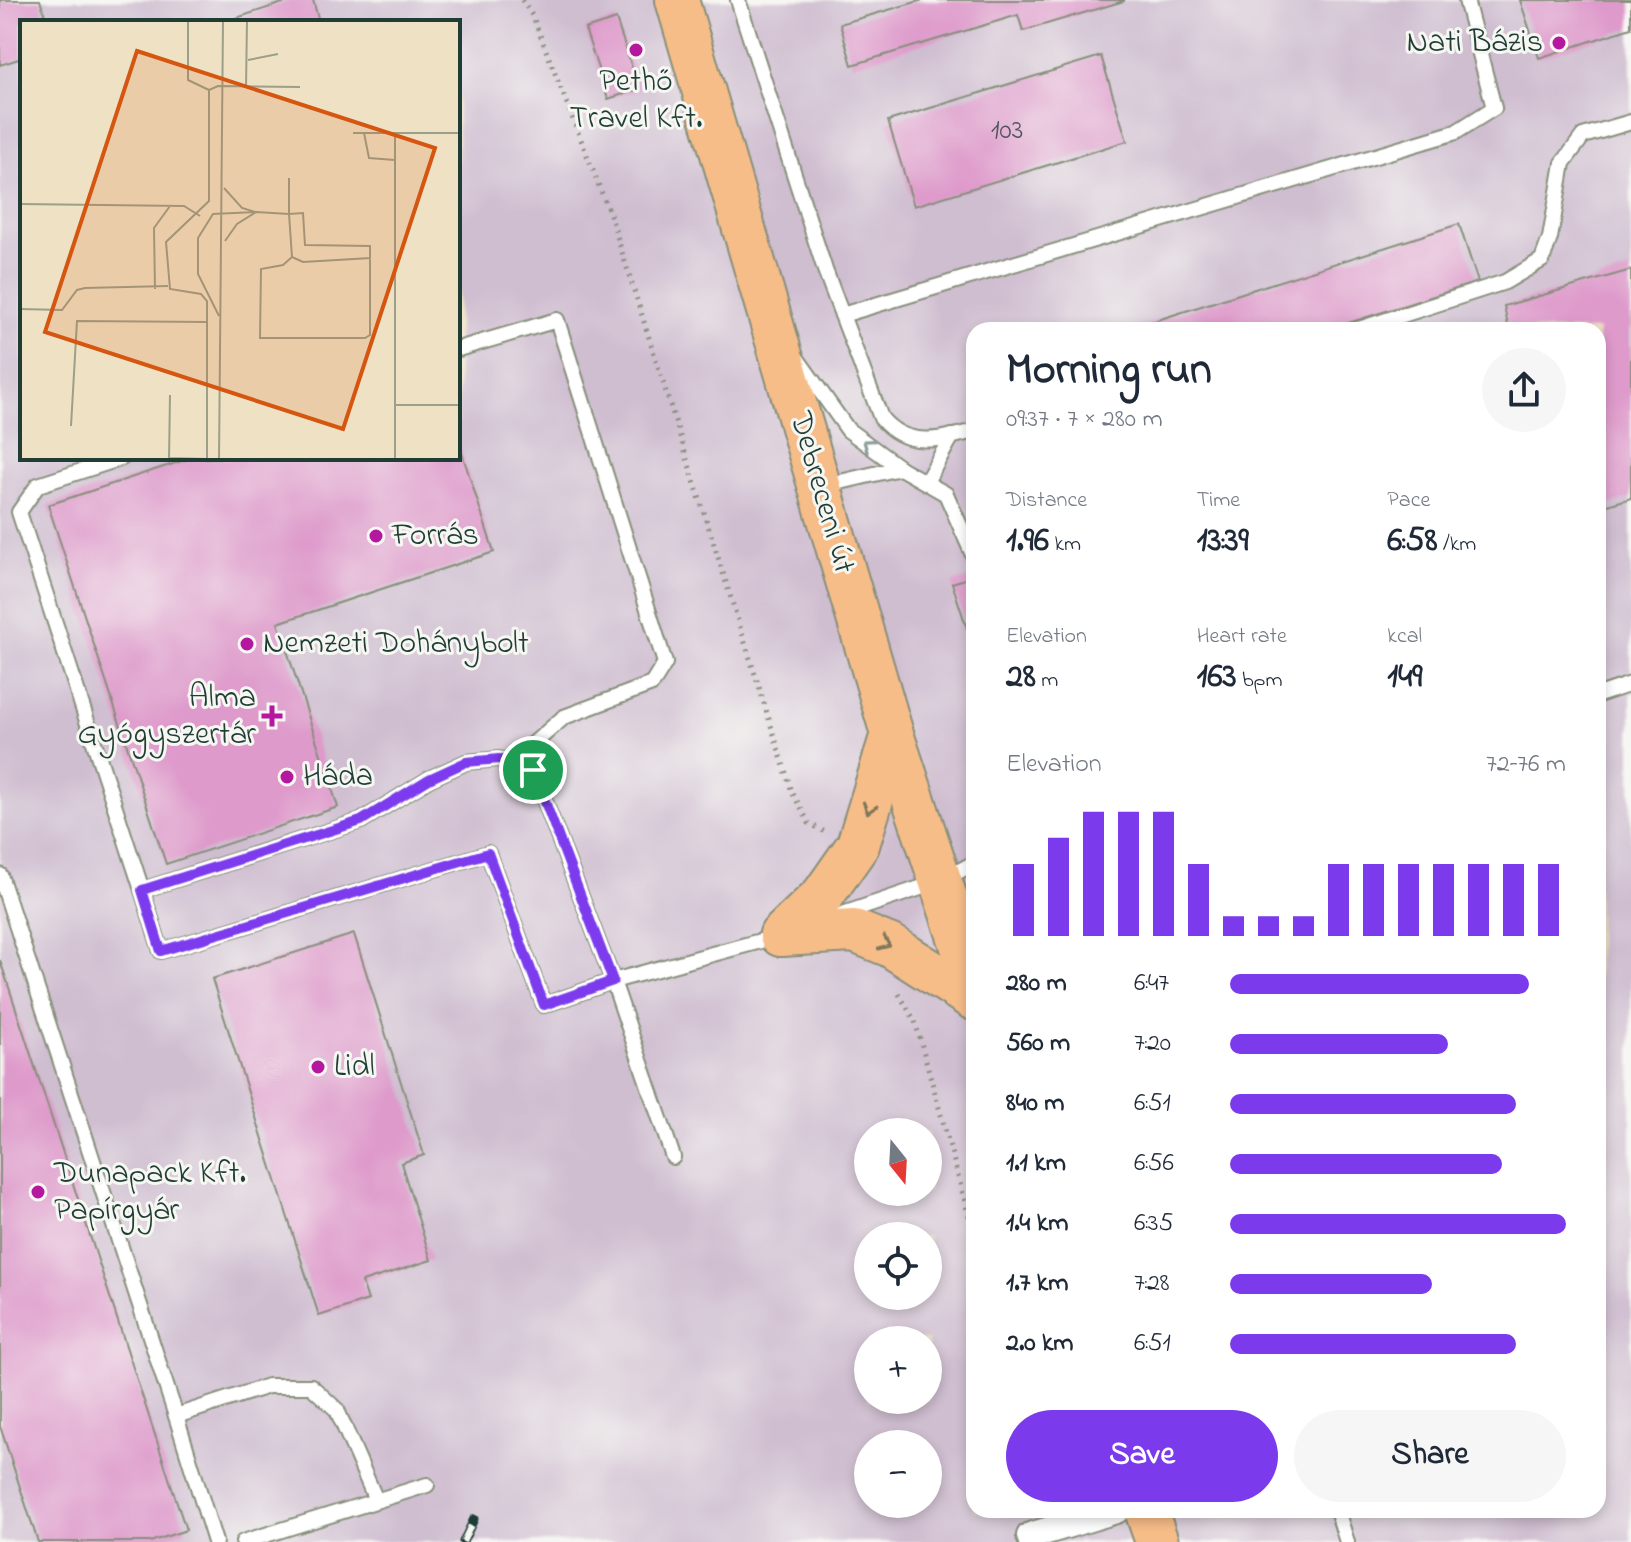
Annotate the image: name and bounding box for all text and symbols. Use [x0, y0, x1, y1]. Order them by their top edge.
inset map [20, 20, 460, 460]
place label: Nati Bázis [1406, 20, 1543, 67]
marker: Nati Bázis [1550, 34, 1568, 52]
marker: Pethő Travel Kft. [627, 41, 645, 59]
place label: Pethő Travel Kft. [570, 59, 702, 143]
house number: 103 [991, 111, 1023, 152]
text: Morning run [1006, 339, 1212, 403]
button: share [1482, 348, 1566, 432]
text: 09:37 · 7 × 280 m [1006, 401, 1163, 439]
street label: Debreceni út [775, 406, 867, 580]
one-way arrow [862, 440, 876, 454]
text: Distance [1006, 485, 1087, 517]
text: Time [1197, 485, 1240, 517]
text: Pace [1387, 485, 1430, 517]
place label: Forrás [391, 513, 479, 560]
text: 1.96 [1006, 517, 1049, 567]
text: 13:39 [1197, 517, 1249, 567]
text: 6:58 [1387, 517, 1437, 567]
marker: Forrás [367, 527, 385, 545]
text: km [1049, 529, 1081, 561]
text: /km [1437, 529, 1476, 561]
place label: Nemzeti Dohánybolt [263, 621, 529, 668]
text: Elevation [1006, 621, 1087, 653]
text: Heart rate [1197, 621, 1287, 653]
text: kcal [1387, 621, 1422, 653]
marker: Nemzeti Dohánybolt [238, 635, 256, 653]
text: 28 [1006, 653, 1036, 703]
text: 163 [1197, 653, 1236, 703]
text: 149 [1387, 653, 1422, 703]
text: m [1036, 665, 1058, 697]
text: bpm [1236, 665, 1283, 697]
place label: Alma Gyógyszertár [78, 675, 256, 759]
marker: Alma Gyógyszertár [263, 707, 281, 725]
pin [499, 736, 567, 804]
text: Elevation [1006, 746, 1102, 784]
text: 72–76 m [1486, 746, 1566, 784]
icon: arrive [511, 748, 555, 792]
place label: Háda [303, 754, 373, 801]
marker: Háda [278, 768, 296, 786]
one-way arrow [863, 801, 879, 815]
one-way arrow [876, 934, 891, 950]
text: 280 m [1006, 965, 1067, 1003]
text: 6:47 [1134, 965, 1169, 1003]
text: 560 m [1006, 1025, 1070, 1063]
text: 7:20 [1134, 1025, 1171, 1063]
place label: Lidl [334, 1044, 375, 1091]
marker: Lidl [309, 1058, 327, 1076]
text: 840 m [1006, 1085, 1064, 1123]
text: 6:51 [1134, 1085, 1171, 1123]
north arrow [854, 1118, 942, 1206]
map controls [854, 1118, 942, 1518]
text: 1.1 km [1006, 1145, 1066, 1183]
text: 6:56 [1134, 1145, 1174, 1183]
place label: Dunapack Kft. Papírgyár [53, 1151, 246, 1235]
marker: Dunapack Kft. Papírgyár [29, 1183, 47, 1201]
text: 1.4 km [1006, 1205, 1068, 1243]
text: 6:35 [1134, 1205, 1173, 1243]
button: locate [854, 1222, 942, 1310]
text: 1.7 km [1006, 1265, 1068, 1303]
text: 7:28 [1134, 1265, 1170, 1303]
text: 2.0 km [1006, 1325, 1074, 1363]
text: 6:51 [1134, 1325, 1171, 1363]
button: + [854, 1326, 942, 1414]
button: Save [1006, 1410, 1278, 1502]
button: Share [1294, 1410, 1566, 1502]
button: − [854, 1430, 942, 1518]

